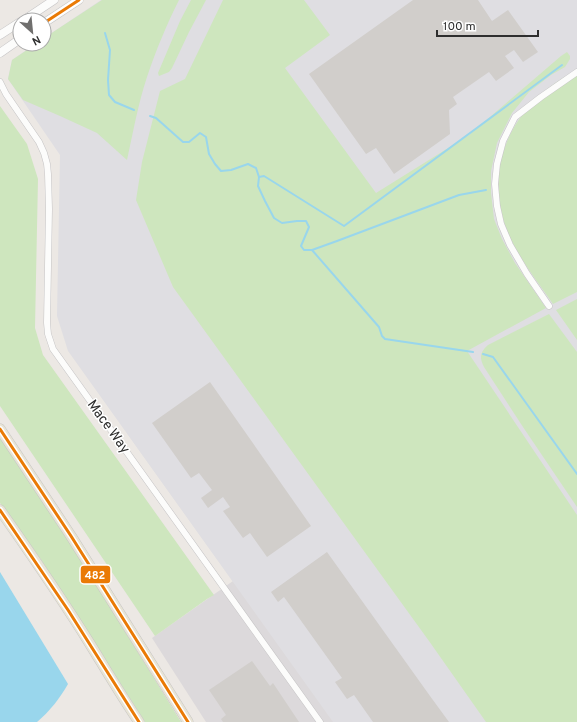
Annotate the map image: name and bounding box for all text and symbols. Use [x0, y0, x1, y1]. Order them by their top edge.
north arrow [12, 12, 52, 52]
scale bar [437, 12, 538, 38]
text: 100 m [443, 19, 476, 35]
text: N [29, 32, 43, 48]
street label: Mace Way [83, 397, 133, 457]
line badge: 482 [80, 565, 111, 584]
text: 482 [85, 569, 105, 583]

